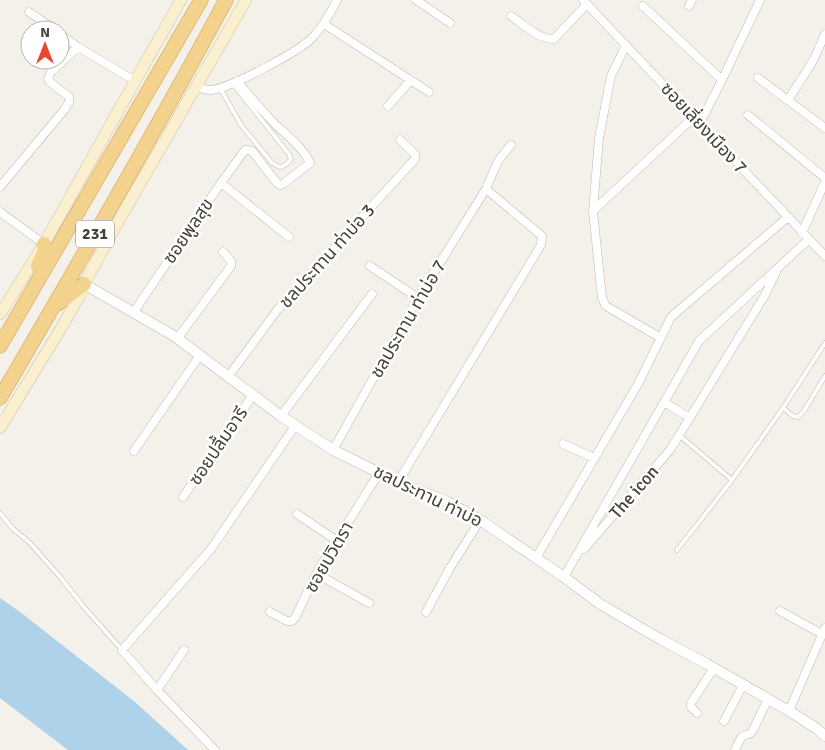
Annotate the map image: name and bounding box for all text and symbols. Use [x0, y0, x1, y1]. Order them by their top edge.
north arrow [20, 20, 70, 70]
text: N [40, 24, 50, 41]
street label: ซอยเลี่ยงเมือง 7 [656, 76, 753, 178]
street label: ซอยพูลสุข [158, 194, 219, 268]
street label: ชลประทาน ท่าบ่อ 3 [275, 199, 379, 313]
road number: 231 [76, 220, 114, 248]
street label: ชลประทาน ท่าบ่อ 7 [365, 256, 451, 382]
street label: ซอยปลื้มอารี [182, 401, 252, 489]
street label: ชลประทาน ท่าบ่อ [370, 460, 486, 532]
street label: The icon [605, 461, 663, 523]
street label: ซอยปวิตรา [300, 518, 358, 596]

